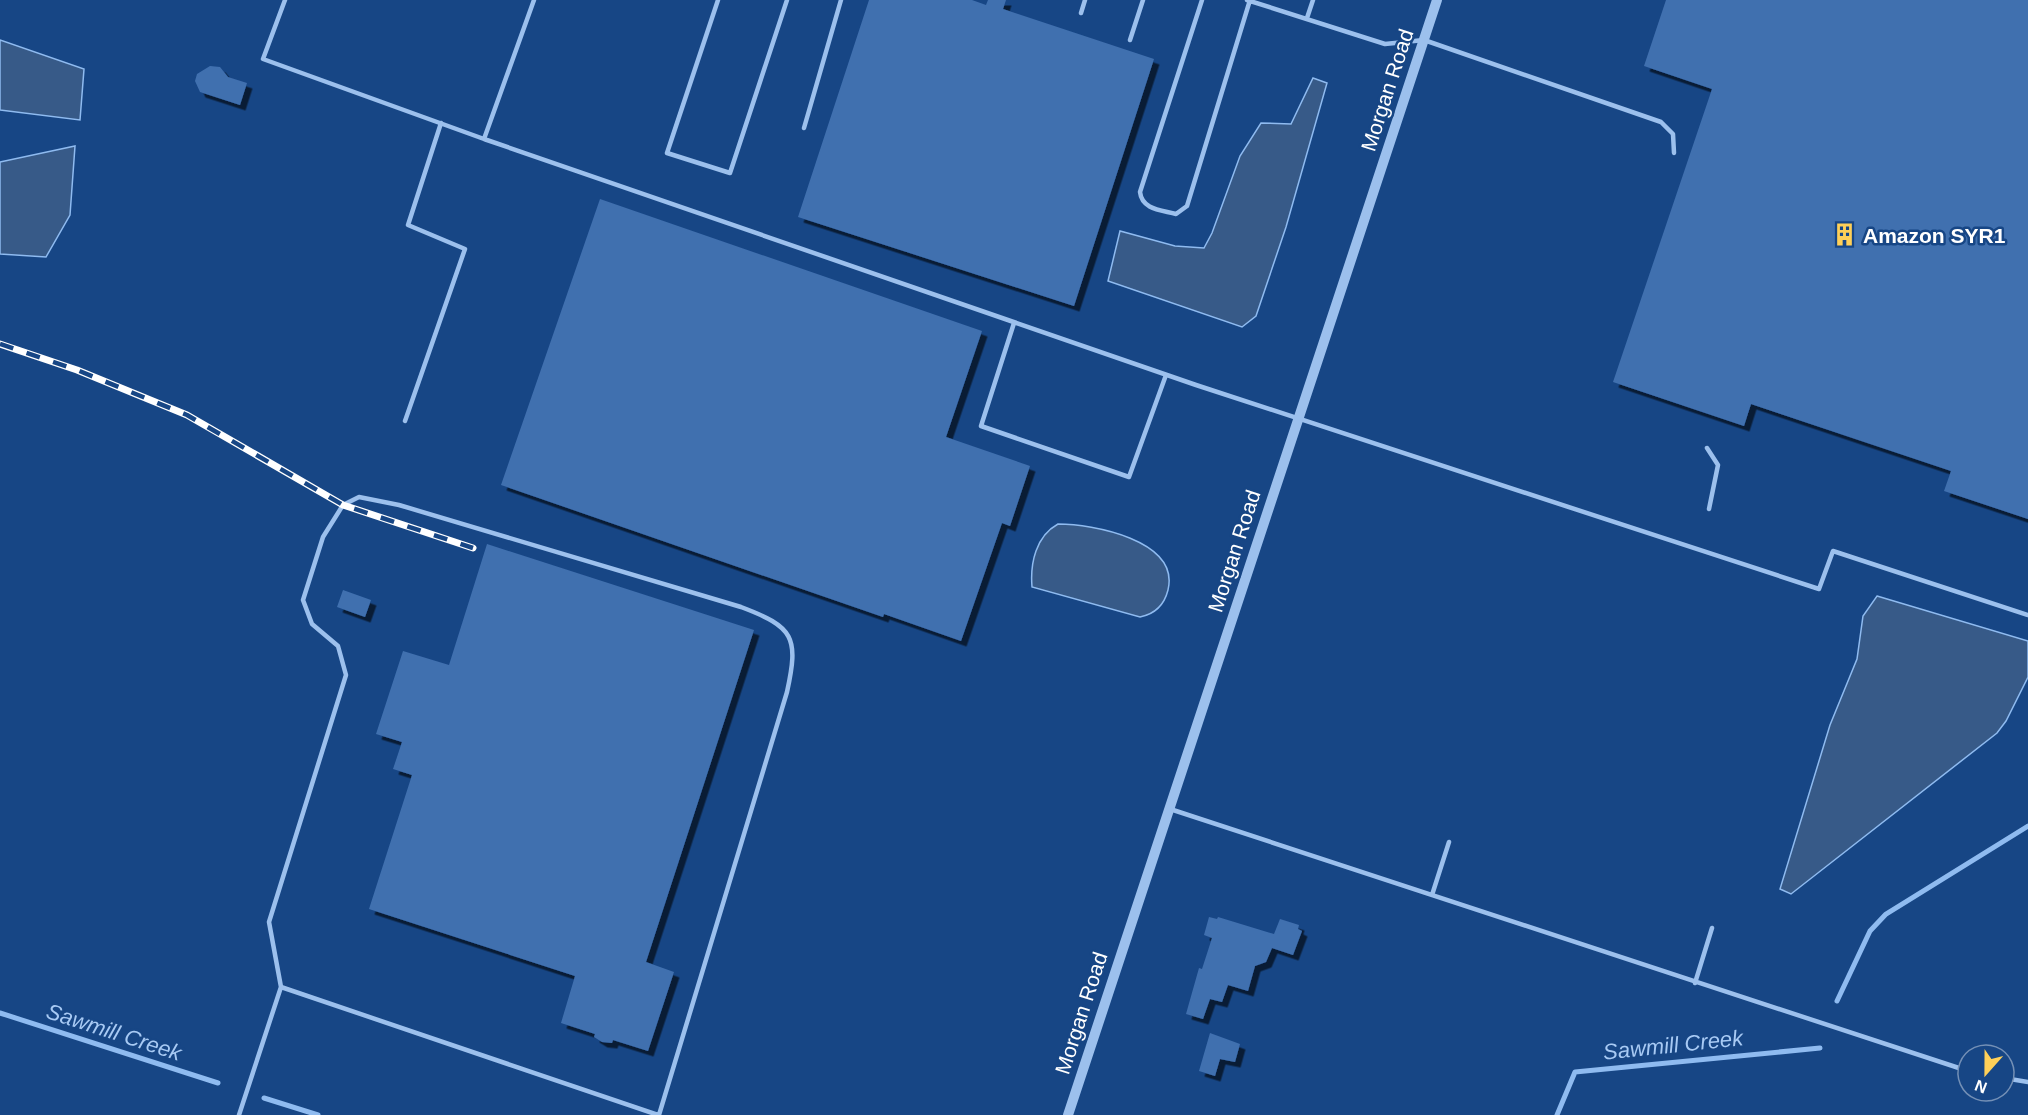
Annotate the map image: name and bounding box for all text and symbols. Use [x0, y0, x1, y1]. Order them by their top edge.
street label: Morgan Road [1356, 26, 1418, 154]
building icon: Amazon SYR1 [1832, 222, 1858, 248]
place label: Amazon SYR1 [1863, 224, 2006, 247]
street label: Morgan Road [1203, 487, 1265, 615]
street label: Morgan Road [1050, 949, 1112, 1077]
water label: Sawmill Creek [43, 998, 186, 1066]
water label: Sawmill Creek [1602, 1025, 1745, 1065]
north arrow [1956, 1043, 2016, 1103]
text: N [1972, 1077, 1989, 1097]

